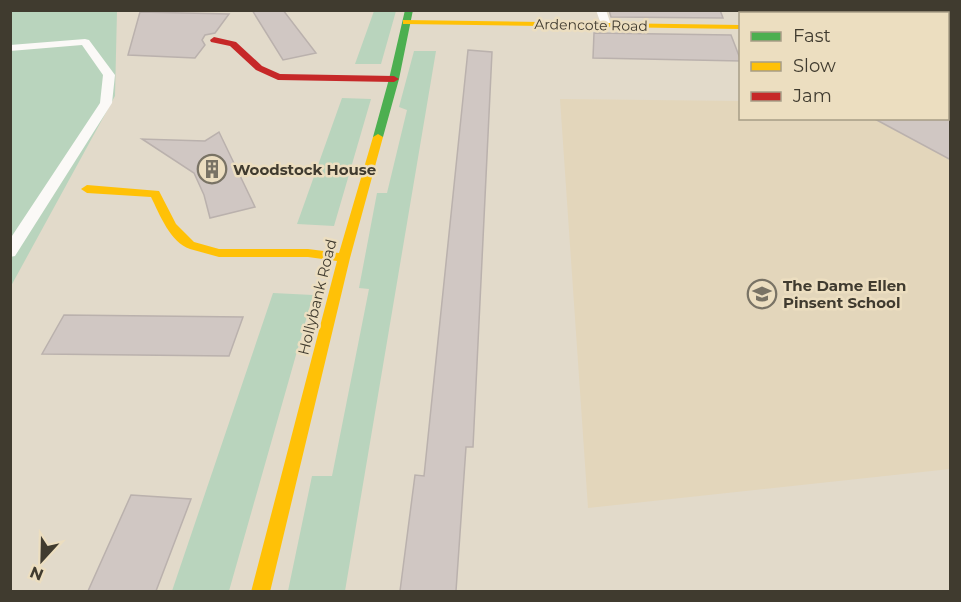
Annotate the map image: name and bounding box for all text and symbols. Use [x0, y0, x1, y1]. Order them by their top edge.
legend [739, 12, 949, 120]
street label: Ardencote Road [534, 15, 648, 35]
text: Fast [793, 25, 831, 47]
text: Slow [793, 55, 836, 77]
text: Jam [792, 85, 832, 107]
building icon: Woodstock House [196, 153, 228, 185]
place label: Woodstock House [233, 160, 376, 179]
street label: Hollybank Road [293, 237, 341, 357]
place label: The Dame Ellen Pinsent School [783, 276, 906, 312]
school or university icon: The Dame Ellen Pinsent School [746, 278, 778, 310]
north arrow [12, 530, 72, 590]
text: N [27, 562, 46, 585]

